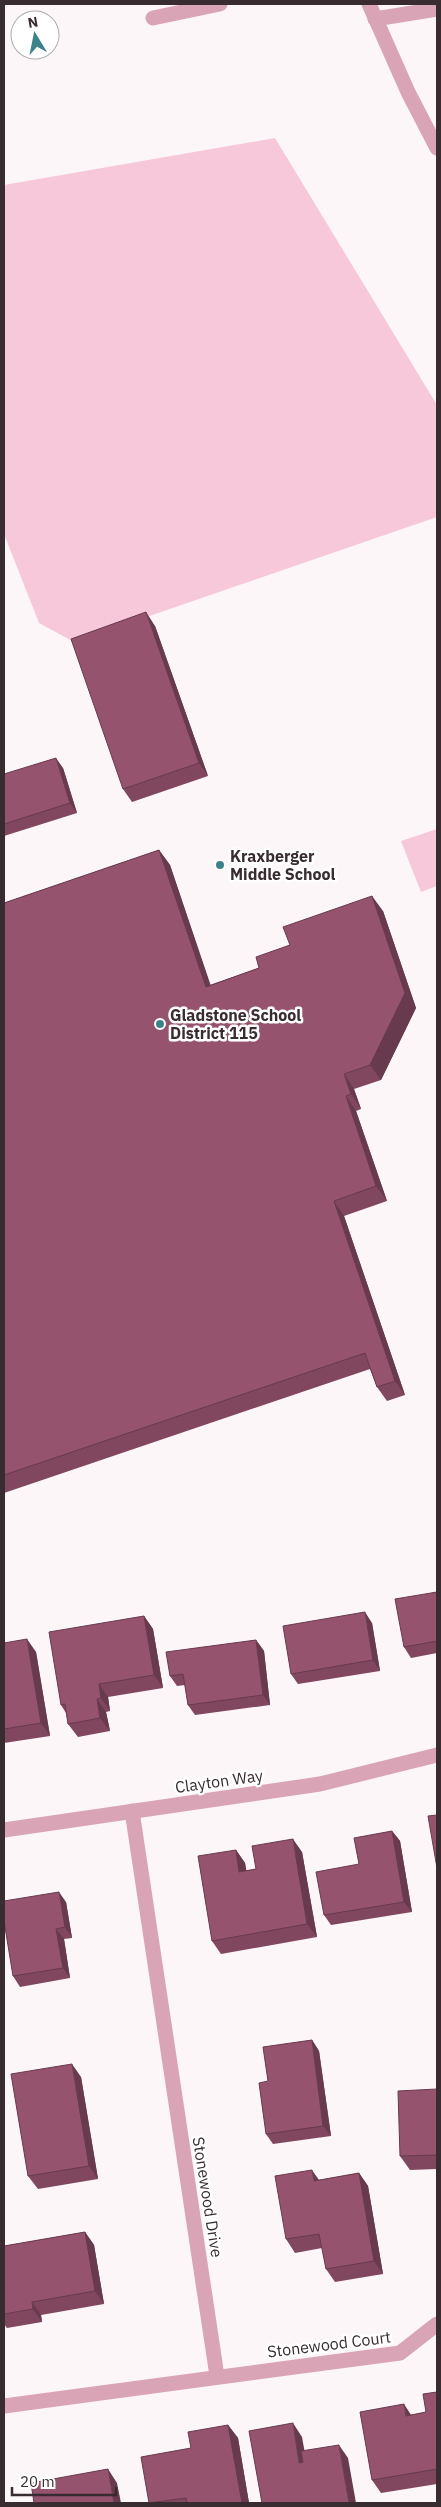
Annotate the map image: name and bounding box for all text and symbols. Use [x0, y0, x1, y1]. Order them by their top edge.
north arrow [10, 10, 60, 60]
text: N [26, 12, 39, 32]
place label: Kraxberger Middle School [230, 846, 336, 884]
marker: Kraxberger Middle School [214, 859, 226, 871]
place label: Gladstone School District 115 [170, 1005, 301, 1043]
marker: Gladstone School District 115 [154, 1018, 166, 1030]
street label: Clayton Way [174, 1765, 264, 1797]
street label: Stonewood Drive [189, 2135, 227, 2259]
street label: Stonewood Court [266, 2326, 392, 2362]
scale bar [12, 2464, 116, 2496]
text: 20 m [20, 2472, 55, 2491]

